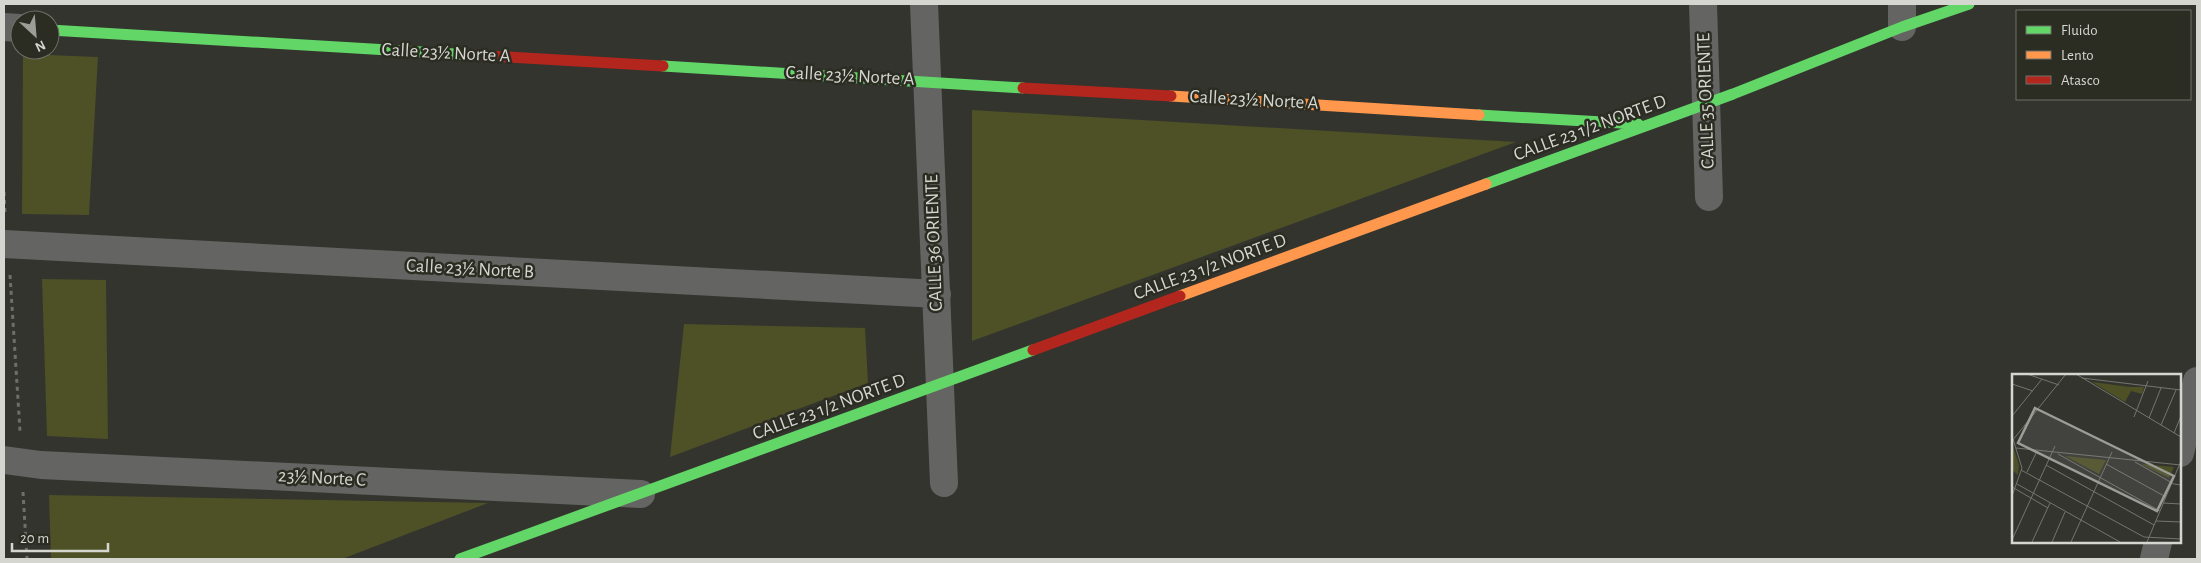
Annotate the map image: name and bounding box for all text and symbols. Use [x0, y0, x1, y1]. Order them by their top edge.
north arrow [10, 10, 60, 60]
legend [2016, 10, 2191, 100]
text: Fluido [2061, 23, 2098, 38]
street label: CALLE 35 ORIENTE [1694, 33, 1718, 169]
text: N [33, 37, 48, 54]
street label: Calle 23½ Norte A [381, 40, 511, 66]
text: Lento [2061, 48, 2094, 63]
street label: Calle 23½ Norte A [785, 63, 915, 89]
text: Atasco [2061, 73, 2100, 88]
street label: Calle 23½ Norte A [1189, 87, 1319, 113]
street label: CALLE 23 1/2 NORTE D [1511, 92, 1669, 164]
street label: CALLE 36 ORIENTE [922, 174, 946, 312]
street label: CALLE 23 1/2 NORTE D [1131, 231, 1289, 303]
street label: Calle 23½ Norte B [405, 256, 535, 282]
street label: CALLE 23 1/2 NORTE D [750, 371, 908, 443]
inset map [2012, 374, 2181, 543]
street label: 23½ Norte C [278, 466, 367, 490]
scale bar [12, 520, 109, 552]
text: 20 m [20, 531, 49, 546]

